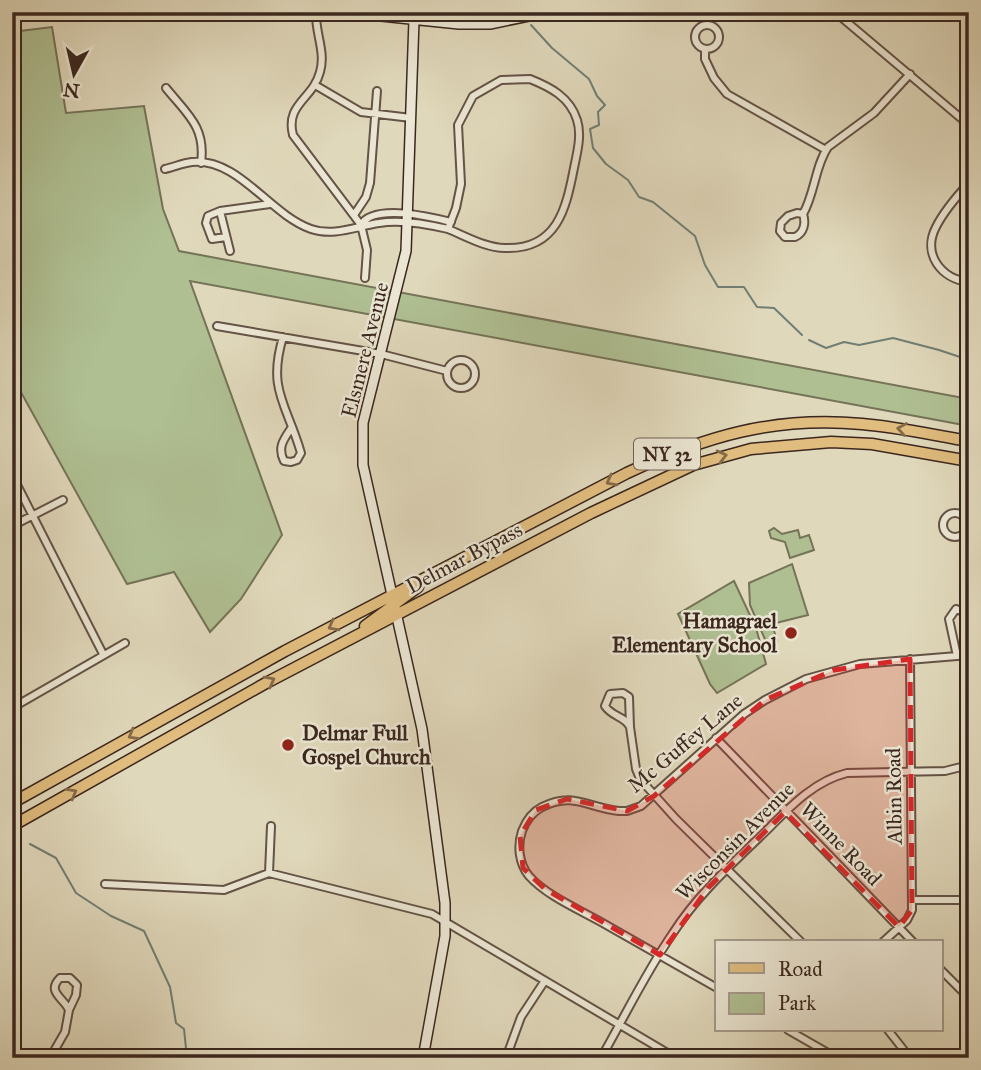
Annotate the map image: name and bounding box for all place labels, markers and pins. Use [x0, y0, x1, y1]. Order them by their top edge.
place label: Hamagrael Elementary School [612, 608, 778, 658]
marker: Hamagrael Elementary School [783, 625, 799, 641]
place label: Delmar Full Gospel Church [302, 720, 431, 770]
marker: Delmar Full Gospel Church [280, 737, 296, 753]

